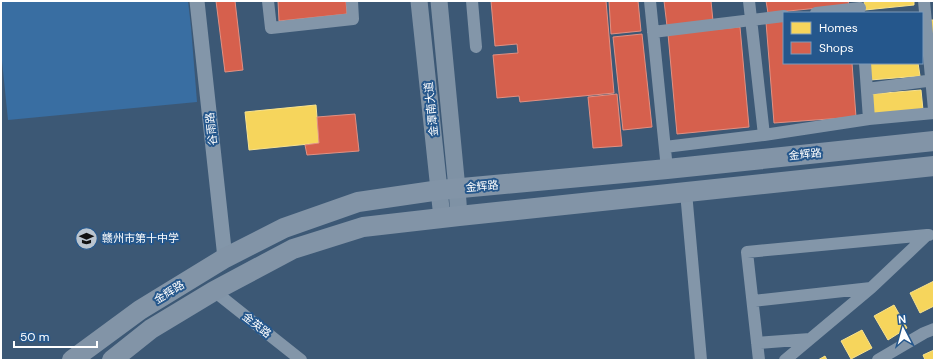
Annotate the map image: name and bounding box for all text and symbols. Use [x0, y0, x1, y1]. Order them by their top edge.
legend [783, 12, 923, 64]
text: Homes [819, 20, 858, 36]
text: Shops [819, 40, 854, 56]
street label: 金潭南大道 [421, 81, 441, 137]
street label: 谷雨路 [202, 112, 220, 146]
street label: 金辉路 [788, 145, 822, 163]
street label: 金辉路 [465, 178, 499, 194]
school or university icon: 赣州市第十中学 [73, 225, 99, 251]
place label: 赣州市第十中学 [102, 231, 179, 245]
street label: 金辉路 [151, 278, 187, 306]
street label: 金英路 [240, 309, 274, 341]
north arrow [883, 309, 923, 349]
text: N [897, 312, 907, 326]
scale bar [14, 323, 97, 349]
text: 50 m [20, 329, 49, 345]

